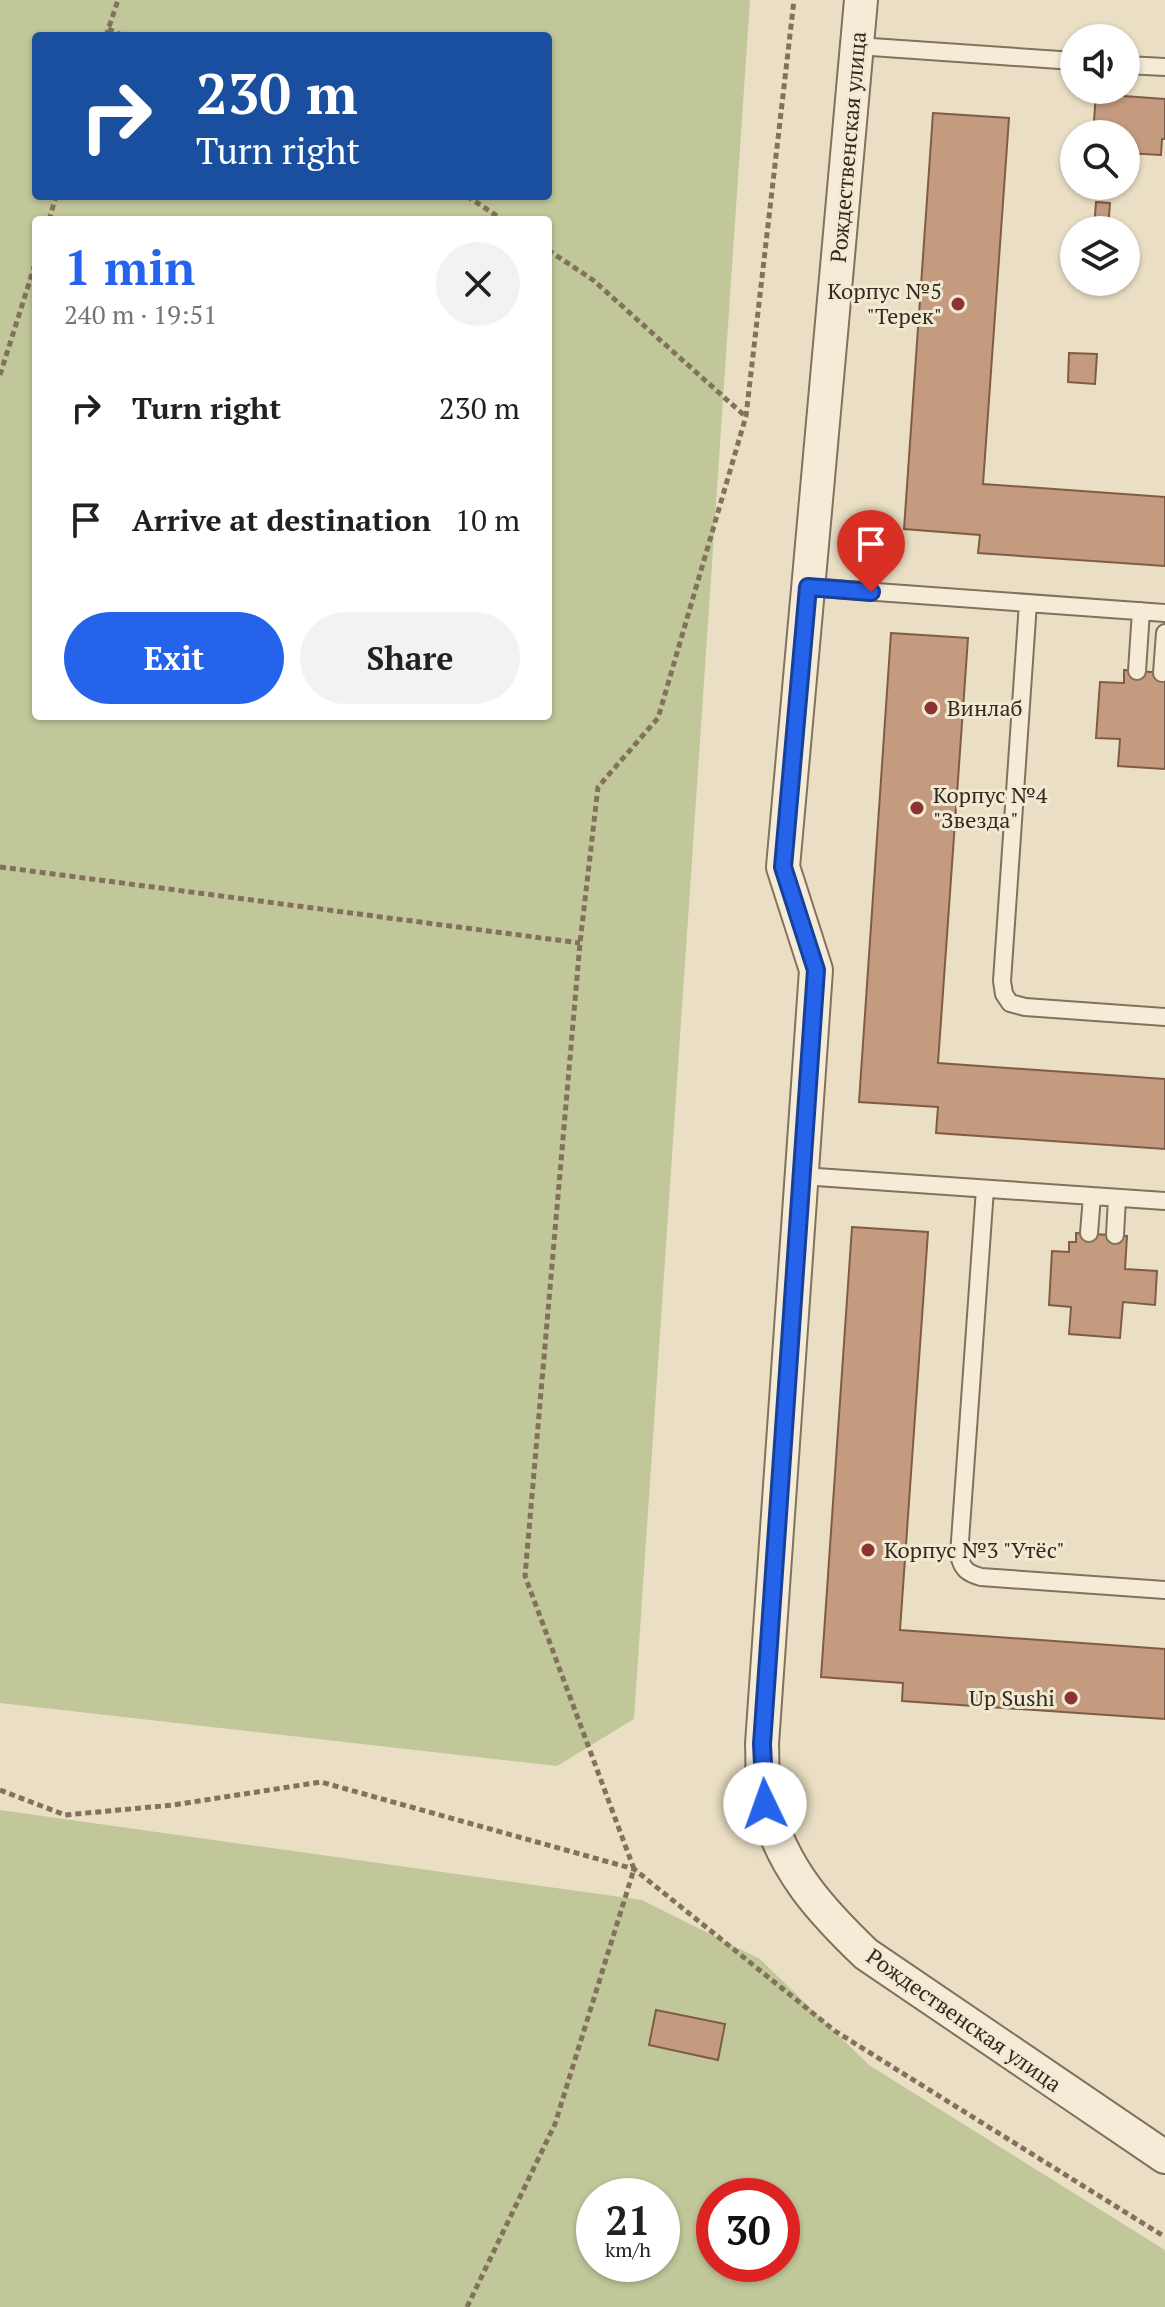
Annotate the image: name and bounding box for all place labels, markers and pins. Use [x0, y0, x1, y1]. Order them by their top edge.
place label: Корпус №5 "Терек" [828, 276, 942, 330]
marker: Корпус №5 "Терек" [949, 295, 967, 313]
pin [837, 510, 905, 592]
place label: Винлаб [947, 693, 1022, 722]
marker: Винлаб [922, 699, 940, 717]
place label: Корпус №4 "Звезда" [933, 780, 1048, 834]
marker: Корпус №4 "Звезда" [908, 799, 926, 817]
place label: Корпус №3 "Утёс" [884, 1535, 1065, 1564]
marker: Корпус №3 "Утёс" [859, 1541, 877, 1559]
place label: Up Sushi [969, 1683, 1055, 1712]
marker: Up Sushi [1062, 1689, 1080, 1707]

